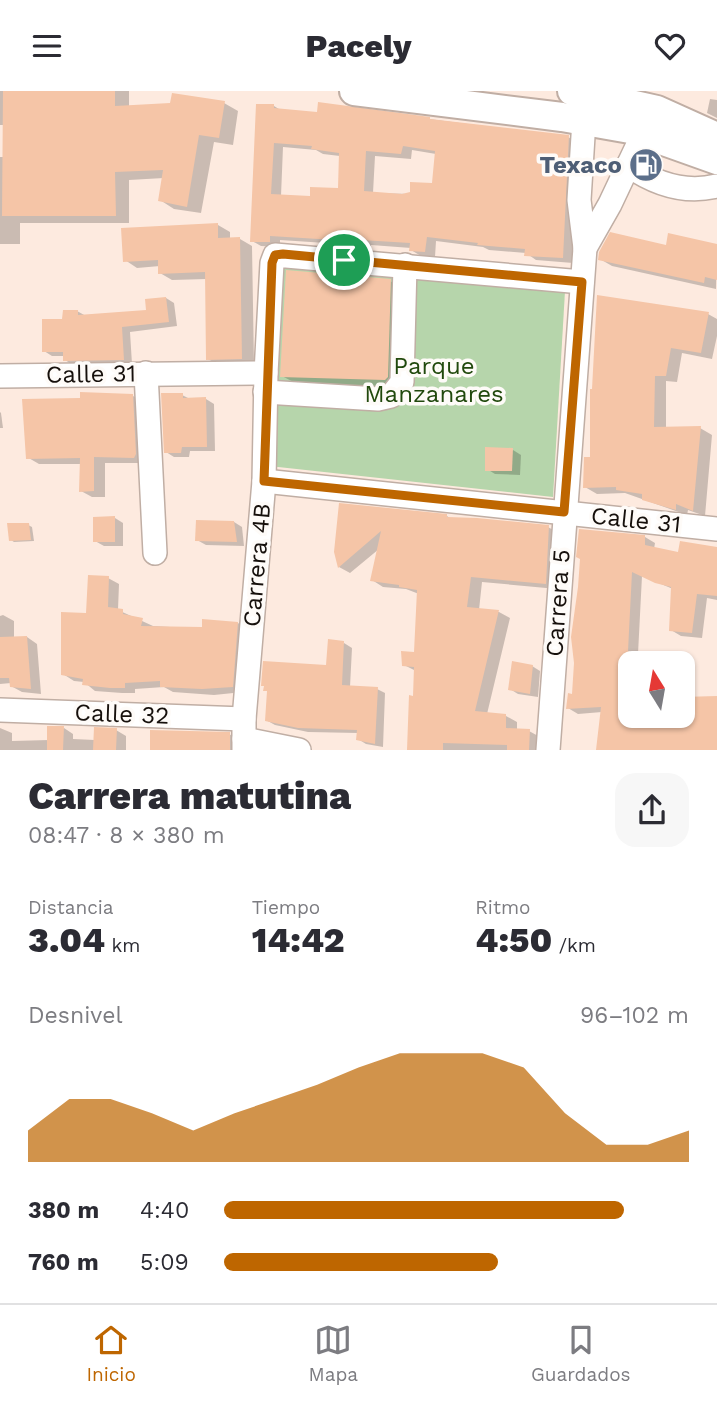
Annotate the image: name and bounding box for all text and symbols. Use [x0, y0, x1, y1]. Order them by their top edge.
icon: menu [28, 27, 66, 65]
text: Pacely [305, 27, 412, 65]
icon: heart [651, 27, 689, 65]
fuel station icon: Texaco [627, 146, 665, 184]
place label: Texaco [539, 151, 622, 179]
pin [314, 230, 374, 290]
icon: arrive [325, 241, 363, 279]
park label: Parque Manzanares [364, 352, 504, 408]
street label: Calle 31 [46, 359, 136, 389]
street label: Calle 31 [590, 501, 682, 539]
street label: Carrera 4B [238, 502, 276, 628]
street label: Carrera 5 [540, 548, 576, 658]
north arrow [618, 651, 695, 728]
map controls [618, 651, 695, 728]
street label: Calle 32 [74, 698, 170, 730]
button: share [615, 773, 689, 847]
text: Carrera matutina [28, 774, 351, 818]
text: 08:47 · 8 × 380 m [28, 822, 225, 849]
text: Distancia [28, 896, 114, 919]
text: Tiempo [252, 896, 320, 919]
text: Ritmo [475, 896, 530, 919]
text: 3.04 [28, 919, 105, 961]
text: 14:42 [252, 919, 345, 961]
text: 4:50 [475, 919, 552, 961]
text: km [105, 934, 140, 957]
text: /km [552, 934, 596, 957]
text: Desnivel [28, 1002, 123, 1029]
text: 96–102 m [580, 1002, 689, 1029]
text: 380 m [28, 1197, 99, 1224]
text: 4:40 [140, 1197, 189, 1224]
text: 760 m [28, 1249, 99, 1276]
text: 5:09 [140, 1249, 189, 1276]
tab: Inicio [86, 1321, 136, 1386]
tab: Mapa [309, 1321, 358, 1386]
tab: Guardados [531, 1321, 631, 1386]

